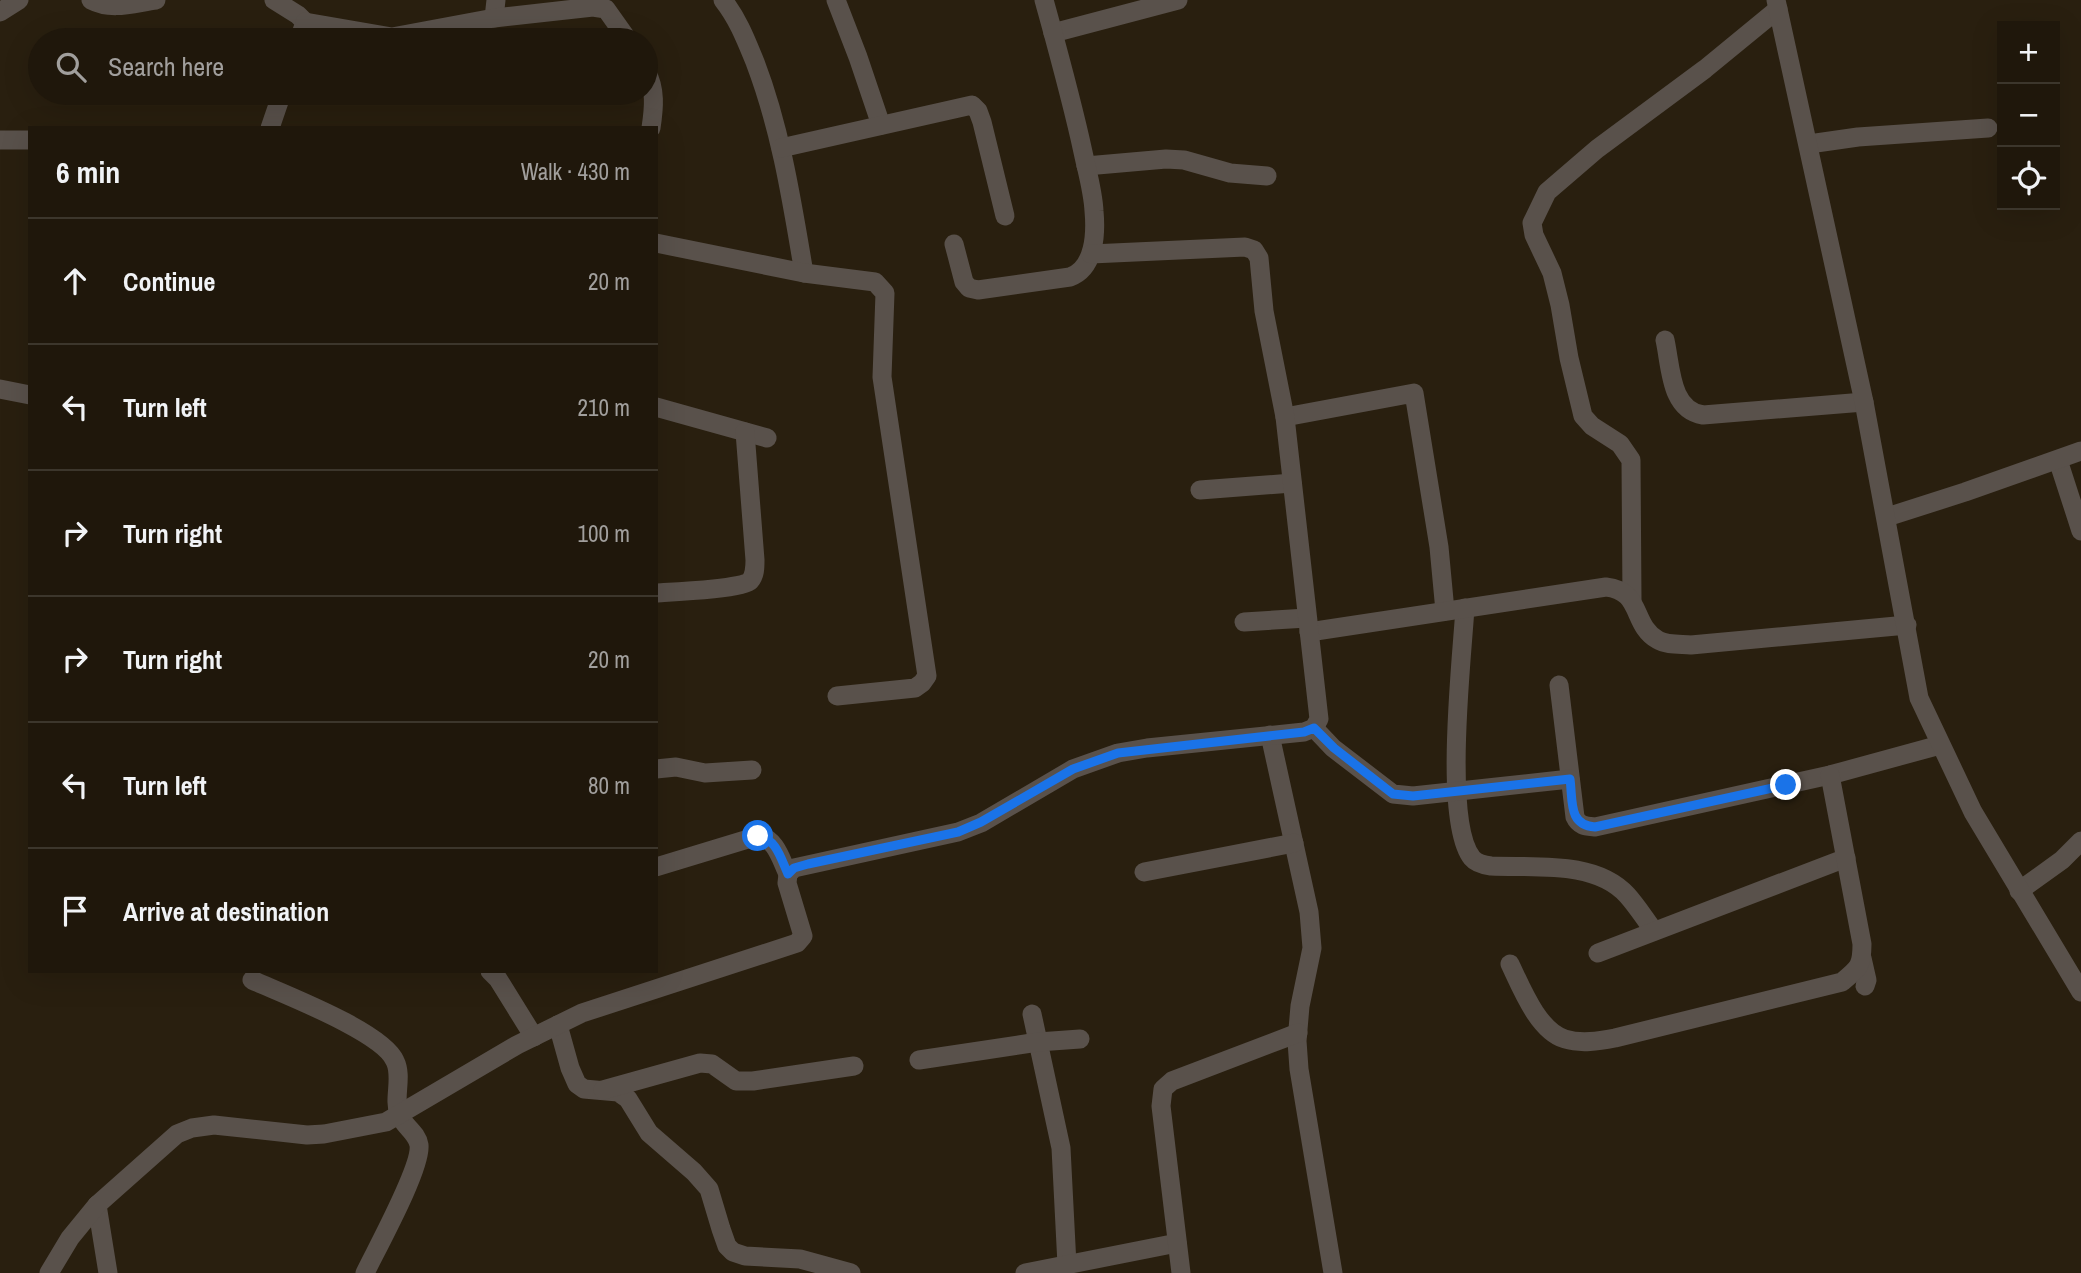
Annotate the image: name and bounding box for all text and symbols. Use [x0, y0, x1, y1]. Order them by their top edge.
map controls [1997, 21, 2060, 210]
button: + [1997, 21, 2060, 84]
search box [28, 28, 658, 105]
icon: search [52, 48, 90, 86]
text: Search here [108, 49, 224, 84]
button: − [1997, 84, 2060, 147]
button: locate [1997, 147, 2060, 210]
text: 6 min [56, 152, 120, 192]
text: Walk · 430 m [521, 156, 630, 187]
icon: ahead [56, 262, 94, 300]
text: Continue [123, 264, 215, 299]
text: 20 m [588, 266, 630, 297]
icon: left [56, 388, 94, 426]
text: Turn left [123, 390, 207, 425]
text: 210 m [578, 392, 630, 423]
icon: right [56, 514, 94, 552]
text: Turn right [123, 516, 222, 551]
text: 100 m [578, 518, 630, 549]
icon: right [56, 640, 94, 678]
text: Turn right [123, 642, 222, 677]
text: 20 m [588, 644, 630, 675]
icon: left [56, 766, 94, 804]
text: Turn left [123, 768, 207, 803]
route end [1770, 769, 1801, 800]
text: 80 m [588, 770, 630, 801]
route start [742, 820, 773, 851]
icon: arrive [56, 892, 94, 930]
text: Arrive at destination [123, 894, 329, 929]

